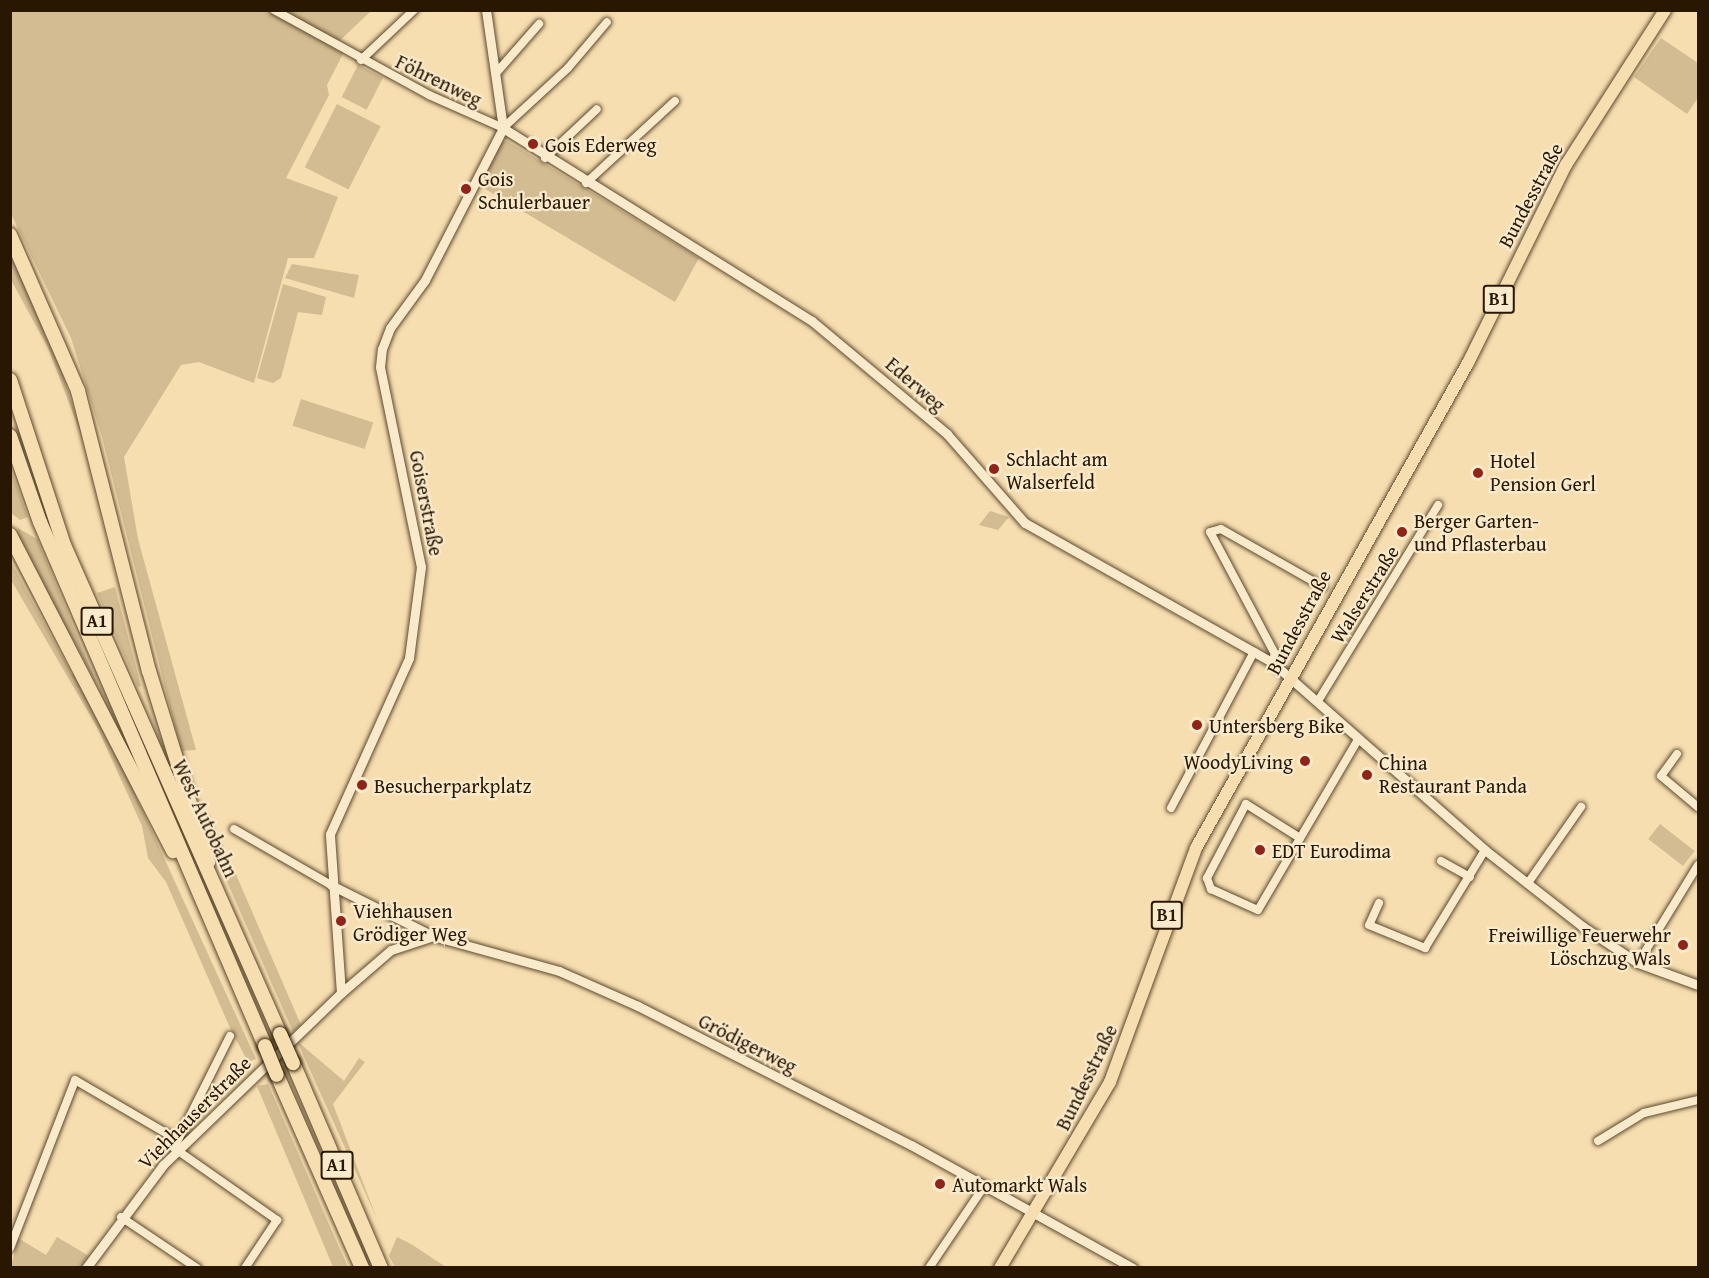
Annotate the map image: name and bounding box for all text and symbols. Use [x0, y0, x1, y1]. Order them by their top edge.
street label: Föhrenweg [392, 49, 486, 111]
place label: Gois Ederweg [545, 132, 657, 156]
marker: Gois Ederweg [526, 137, 540, 151]
street label: Bundesstraße [1492, 139, 1568, 251]
place label: Gois Schulerbauer [478, 166, 590, 213]
marker: Gois Schulerbauer [459, 182, 473, 196]
road number: B1 [1482, 284, 1516, 314]
street label: Ederweg [881, 351, 951, 417]
place label: Schlacht am Walserfeld [1006, 446, 1108, 493]
street label: Goiserstraße [405, 448, 449, 558]
place label: Hotel Pension Gerl [1490, 449, 1596, 496]
marker: Schlacht am Walserfeld [987, 462, 1001, 476]
marker: Hotel Pension Gerl [1471, 466, 1485, 480]
place label: Berger Garten- und Pflasterbau [1414, 508, 1547, 555]
marker: Berger Garten- und Pflasterbau [1395, 525, 1409, 539]
street label: Walserstraße [1325, 541, 1403, 647]
street label: Bundesstraße [1260, 566, 1336, 678]
road number: A1 [80, 606, 114, 636]
place label: Untersberg Bike [1209, 713, 1344, 737]
marker: Untersberg Bike [1190, 718, 1204, 732]
place label: WoodyLiving [1184, 749, 1293, 773]
place label: China Restaurant Panda [1379, 751, 1527, 798]
marker: WoodyLiving [1298, 754, 1312, 768]
street label: West Autobahn [168, 755, 244, 881]
marker: China Restaurant Panda [1360, 768, 1374, 782]
place label: Besucherparkplatz [374, 773, 531, 797]
marker: Besucherparkplatz [355, 778, 369, 792]
place label: EDT Eurodima [1272, 838, 1391, 862]
marker: EDT Eurodima [1253, 843, 1267, 857]
place label: Viehhausen Grödiger Weg [353, 898, 467, 945]
road number: B1 [1150, 900, 1184, 930]
marker: Viehhausen Grödiger Weg [334, 914, 348, 928]
place label: Freiwillige Feuerwehr Löschzug Wals [1488, 922, 1671, 969]
marker: Freiwillige Feuerwehr Löschzug Wals [1676, 938, 1690, 952]
street label: Grödigerweg [695, 1008, 801, 1078]
street label: Bundesstraße [1050, 1020, 1122, 1134]
street label: Viehhauserstraße [132, 1050, 256, 1174]
road number: A1 [320, 1150, 354, 1180]
place label: Automarkt Wals [952, 1172, 1087, 1196]
marker: Automarkt Wals [933, 1177, 947, 1191]

